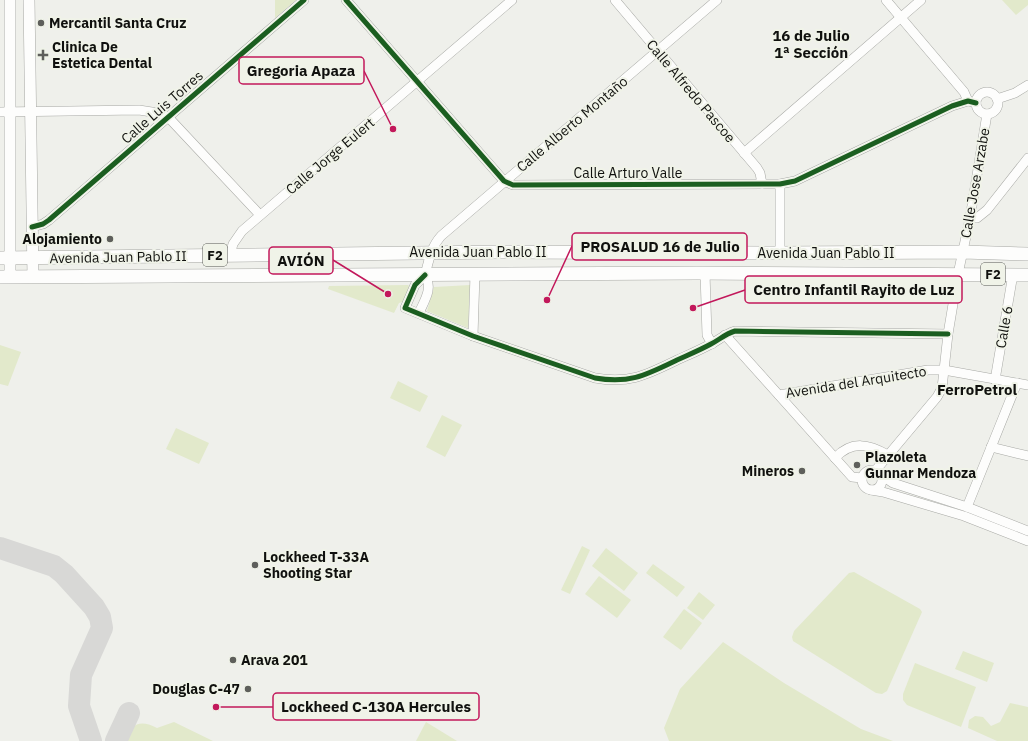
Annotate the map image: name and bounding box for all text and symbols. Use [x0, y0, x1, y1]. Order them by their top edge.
place label: Mercantil Santa Cruz [49, 14, 186, 32]
marker: Mercantil Santa Cruz [36, 18, 46, 28]
district label: 16 de Julio 1ª Sección [772, 26, 850, 62]
street label: Calle Alfredo Pascoe [643, 36, 740, 146]
place label: Clinica De Estetica Dental [52, 38, 152, 72]
marker: Clinica De Estetica Dental [37, 49, 49, 61]
callout: Gregoria Apaza [239, 57, 364, 84]
text: Gregoria Apaza [247, 61, 356, 80]
street label: Calle Luis Torres [117, 66, 207, 148]
street label: Calle Alberto Montaño [513, 72, 631, 176]
street label: Calle Jorge Eulert [282, 114, 378, 198]
street label: Calle Jose Arzabe [956, 126, 994, 239]
street label: Calle Arturo Valle [574, 164, 683, 182]
place label: Alojamiento [22, 230, 102, 248]
callout: PROSALUD 16 de Julio [572, 233, 747, 260]
marker: Alojamiento [105, 234, 115, 244]
text: PROSALUD 16 de Julio [580, 237, 740, 256]
street label: Avenida Juan Pablo II [409, 243, 547, 261]
road number: F2 [203, 244, 227, 266]
street label: Avenida Juan Pablo II [757, 244, 895, 262]
street label: Avenida Juan Pablo II [49, 247, 187, 267]
callout: AVIÓN [269, 247, 333, 274]
text: AVIÓN [277, 251, 325, 270]
road number: F2 [981, 263, 1005, 285]
callout: Centro Infantil Rayito de Luz [745, 276, 962, 303]
text: Centro Infantil Rayito de Luz [753, 280, 955, 299]
street label: Calle 6 [991, 304, 1017, 350]
street label: Avenida del Arquitecto [784, 362, 928, 402]
district label: FerroPetrol [937, 380, 1017, 399]
place label: Plazoleta Gunnar Mendoza [865, 448, 976, 482]
marker: Plazoleta Gunnar Mendoza [852, 460, 862, 470]
place label: Mineros [742, 462, 794, 480]
marker: Mineros [797, 466, 807, 476]
place label: Lockheed T-33A Shooting Star [263, 548, 369, 582]
marker: Lockheed T-33A Shooting Star [250, 560, 260, 570]
place label: Arava 201 [241, 651, 308, 669]
marker: Arava 201 [228, 655, 238, 665]
place label: Douglas C-47 [152, 680, 240, 698]
marker: Douglas C-47 [243, 684, 253, 694]
callout: Lockheed C-130A Hercules [273, 693, 479, 720]
text: Lockheed C-130A Hercules [281, 697, 471, 716]

